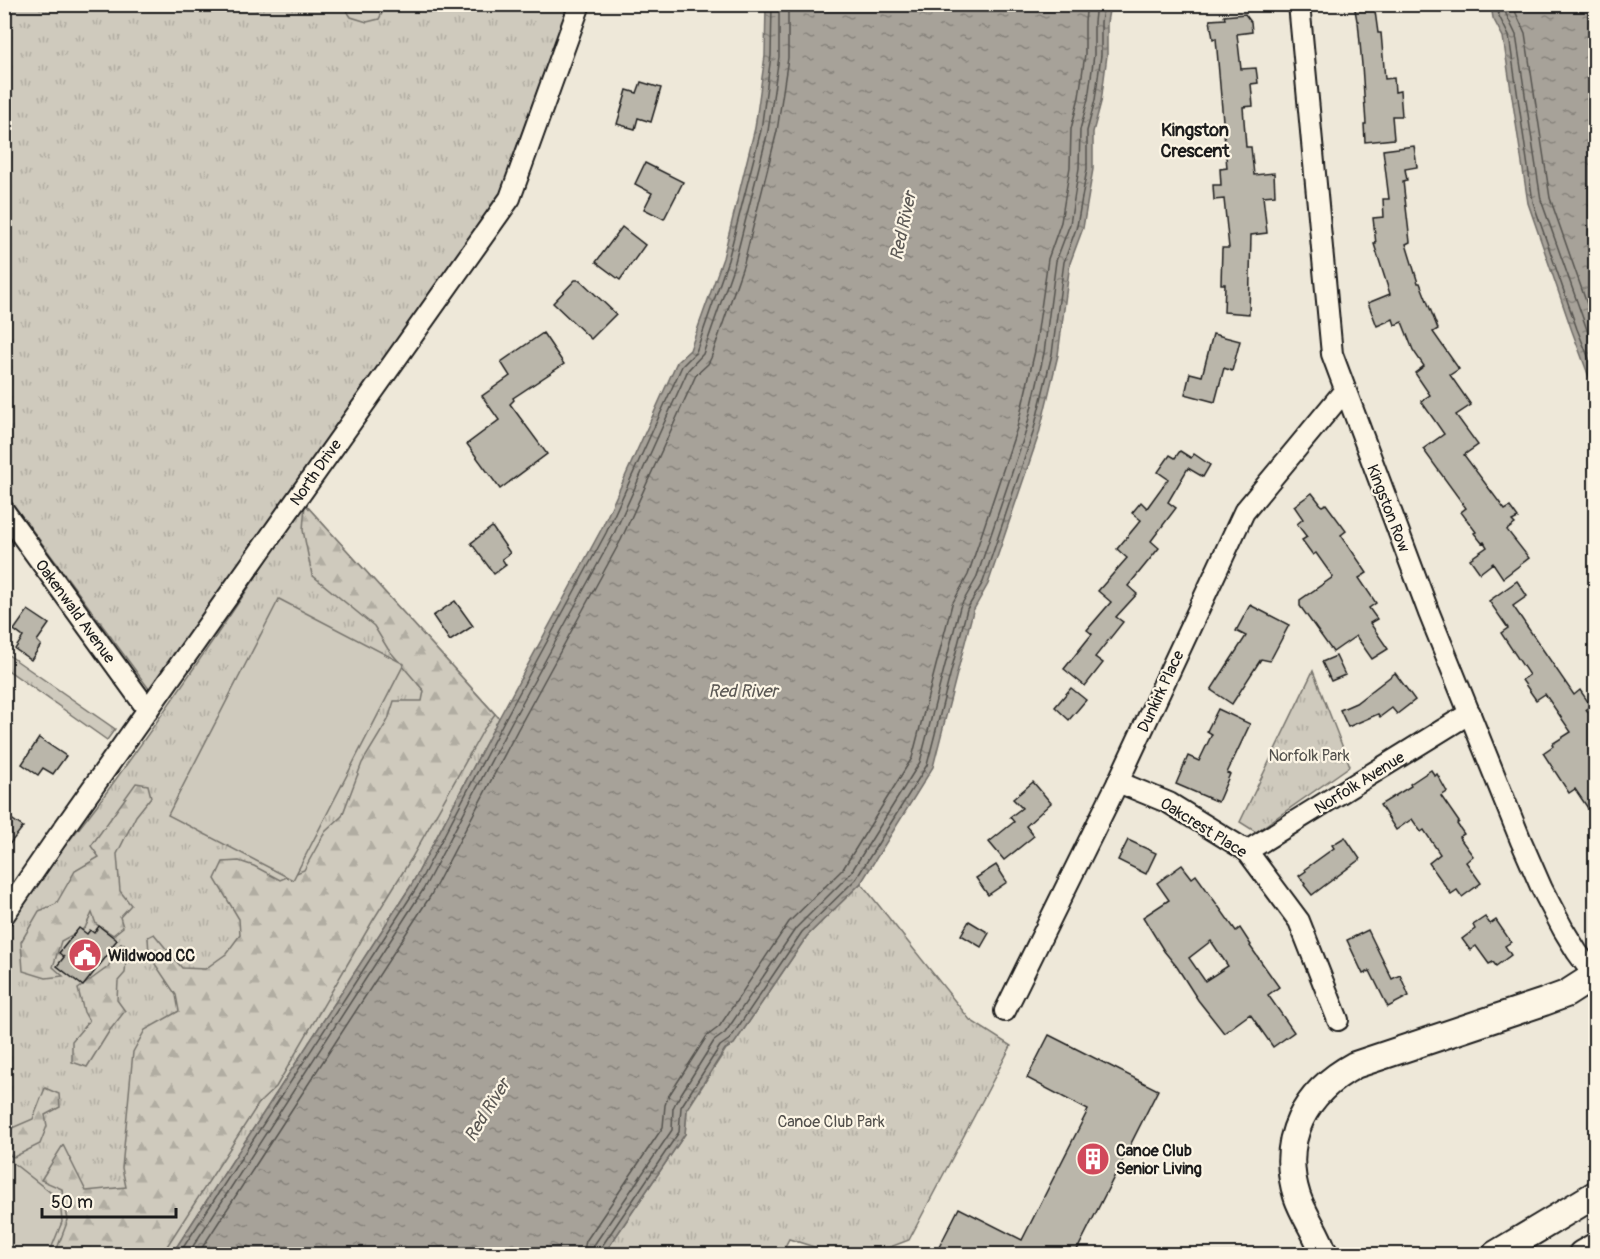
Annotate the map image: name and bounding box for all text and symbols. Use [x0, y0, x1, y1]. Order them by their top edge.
district label: Kingston Crescent [1160, 119, 1230, 163]
water label: Red River [885, 187, 923, 263]
street label: North Drive [286, 435, 346, 510]
street label: Kingston Row [1362, 462, 1414, 555]
street label: Oakenwald Avenue [31, 556, 120, 667]
street label: Dunkirk Place [1133, 647, 1189, 736]
water label: Red River [708, 680, 780, 703]
park label: Norfolk Park [1268, 746, 1350, 766]
street label: Norfolk Avenue [1311, 747, 1408, 818]
street label: Oakcrest Place [1156, 793, 1251, 863]
public building icon: Wildwood CC [67, 937, 103, 973]
place label: Wildwood CC [108, 946, 195, 966]
water label: Red River [459, 1072, 517, 1146]
park label: Canoe Club Park [777, 1112, 885, 1132]
building icon: Canoe Club Senior Living [1075, 1141, 1111, 1177]
place label: Canoe Club Senior Living [1116, 1141, 1202, 1179]
scale bar [42, 1181, 176, 1219]
text: 50 m [51, 1191, 93, 1214]

